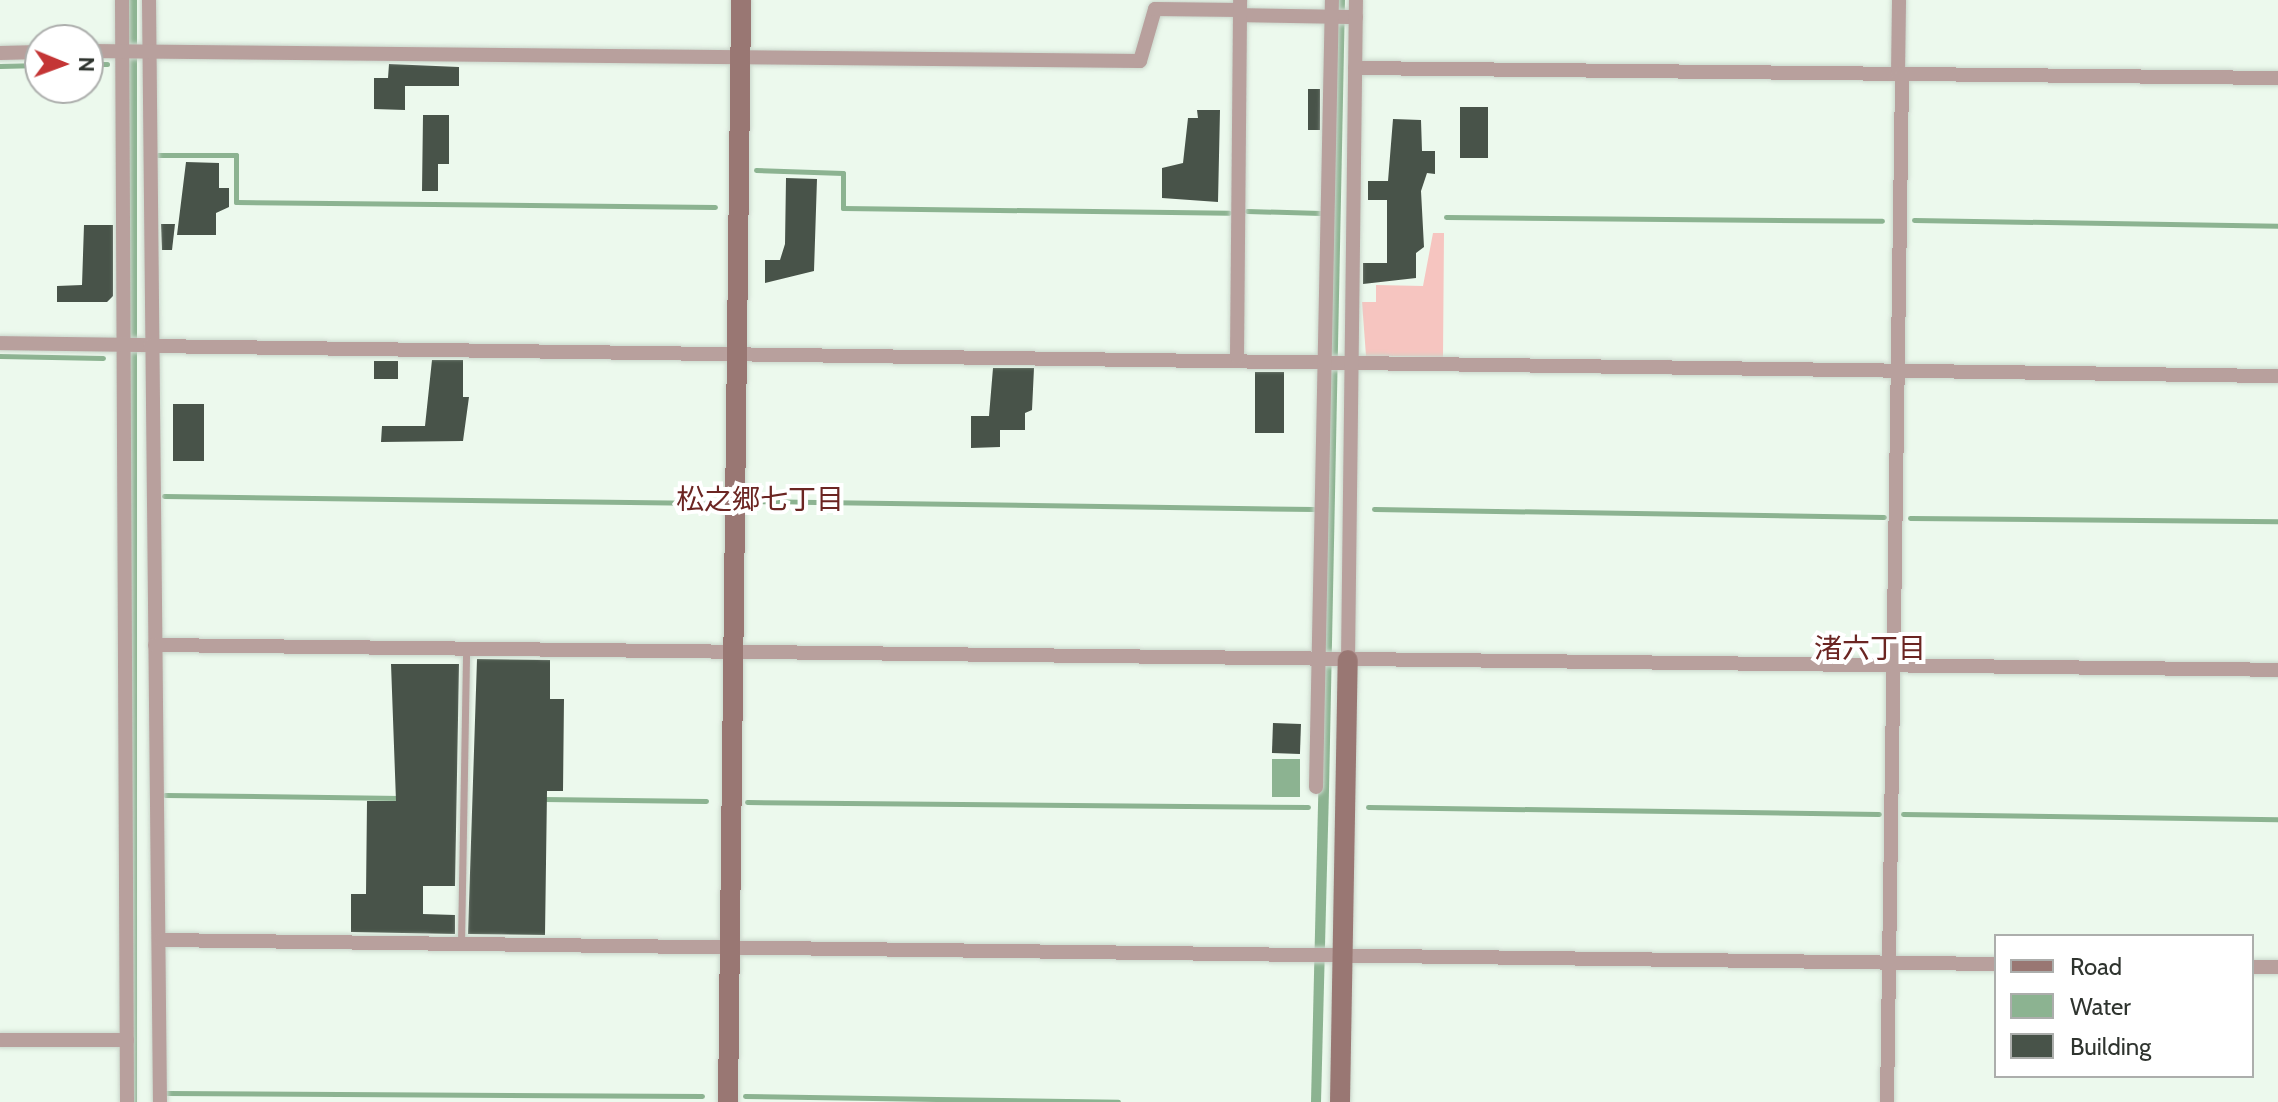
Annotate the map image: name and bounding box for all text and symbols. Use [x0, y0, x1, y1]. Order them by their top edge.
north arrow [24, 24, 104, 104]
text: N [73, 56, 100, 72]
district label: 松之郷七丁目 [676, 482, 844, 516]
district label: 渚六丁目 [1814, 631, 1926, 665]
legend [1994, 934, 2254, 1078]
text: Road [2070, 952, 2122, 981]
text: Water [2070, 992, 2131, 1021]
text: Building [2070, 1032, 2151, 1061]

